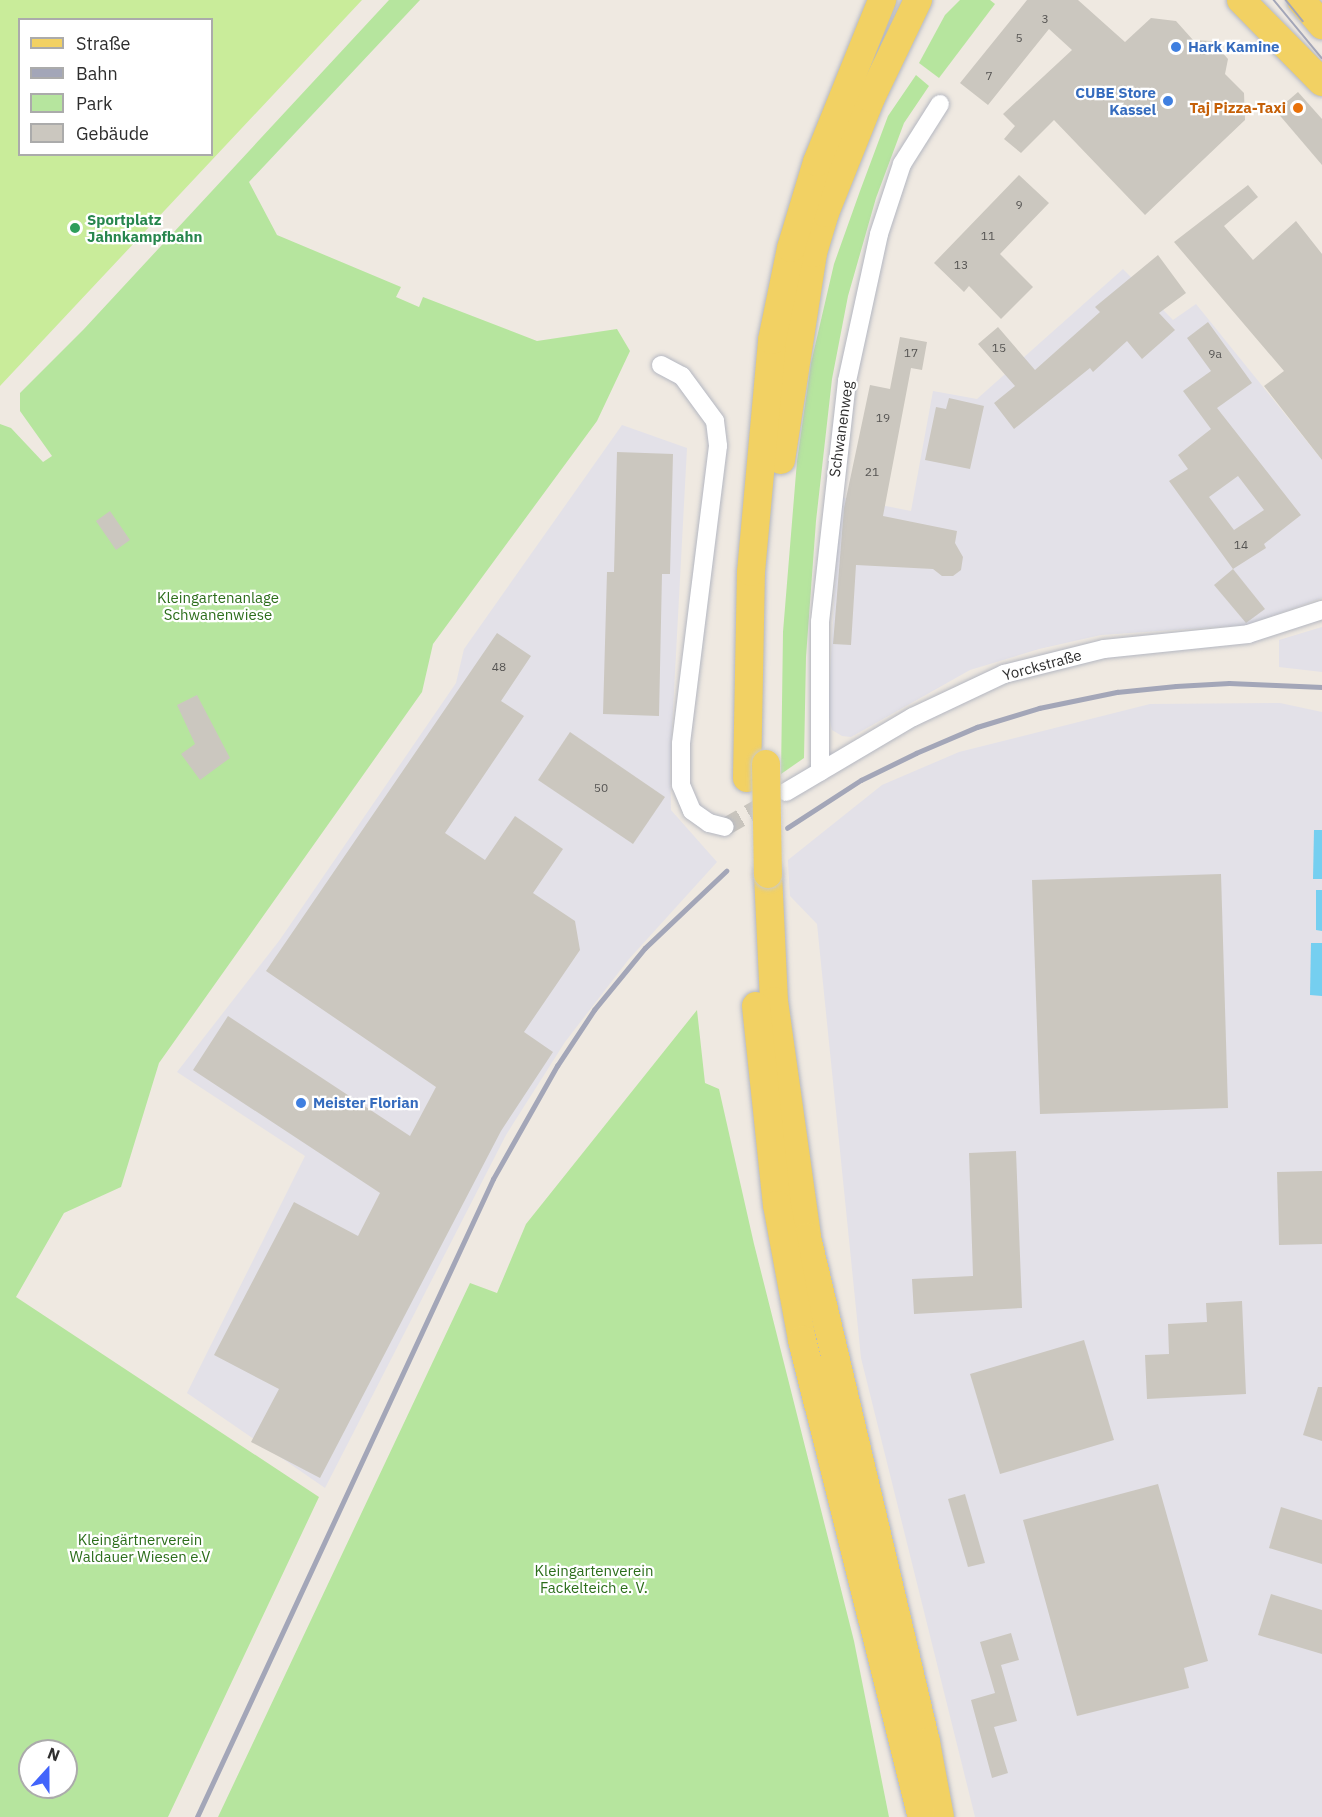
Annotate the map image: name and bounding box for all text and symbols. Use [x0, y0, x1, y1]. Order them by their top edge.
house number: 3 [1041, 12, 1049, 26]
legend [18, 18, 213, 156]
house number: 5 [1015, 31, 1023, 45]
text: Straße [76, 32, 130, 55]
place label: Hark Kamine [1188, 38, 1280, 56]
marker: Hark Kamine [1169, 40, 1183, 54]
text: Bahn [76, 62, 118, 85]
house number: 7 [985, 69, 993, 83]
place label: CUBE Store Kassel [1075, 83, 1156, 118]
text: Park [76, 92, 112, 115]
marker: CUBE Store Kassel [1161, 94, 1175, 108]
place label: Taj Pizza-Taxi [1189, 99, 1286, 117]
marker: Taj Pizza-Taxi [1291, 101, 1305, 115]
text: Gebäude [76, 122, 149, 145]
house number: 9 [1015, 198, 1023, 212]
place label: Sportplatz Jahnkampfbahn [87, 210, 202, 245]
marker: Sportplatz Jahnkampfbahn [68, 221, 82, 235]
house number: 11 [981, 229, 995, 243]
house number: 13 [954, 258, 968, 272]
house number: 15 [992, 341, 1006, 355]
house number: 17 [904, 346, 918, 360]
house number: 9a [1208, 347, 1222, 361]
street label: Schwanenweg [825, 380, 857, 478]
house number: 19 [876, 411, 890, 425]
house number: 21 [865, 465, 879, 479]
house number: 14 [1234, 538, 1248, 552]
park label: Kleingartenanlage Schwanenwiese [157, 588, 279, 623]
street label: Yorckstraße [1001, 646, 1083, 684]
house number: 48 [492, 660, 506, 674]
house number: 50 [594, 781, 608, 795]
place label: Meister Florian [313, 1094, 419, 1112]
marker: Meister Florian [294, 1096, 308, 1110]
park label: Kleingärtnerverein Waldauer Wiesen e.V [69, 1530, 211, 1565]
park label: Kleingartenverein Fackelteich e. V. [535, 1561, 653, 1596]
north arrow [18, 1739, 78, 1799]
text: N [45, 1743, 63, 1765]

